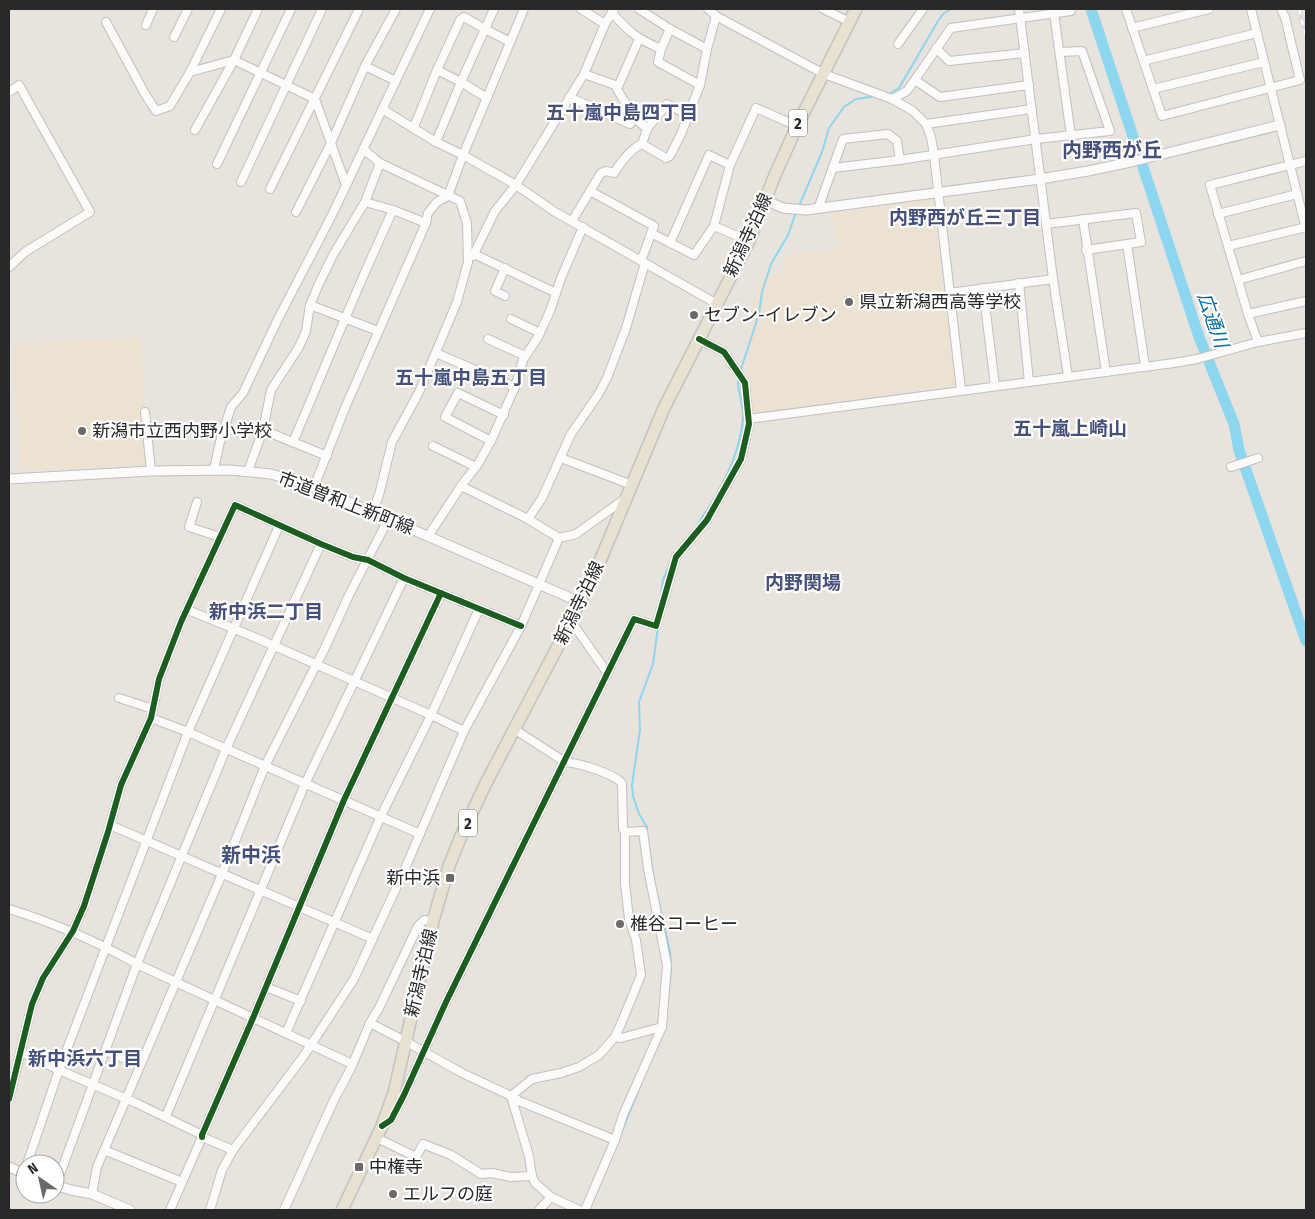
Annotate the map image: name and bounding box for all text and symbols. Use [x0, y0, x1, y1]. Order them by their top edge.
district label: 五十嵐中島四丁目 [546, 101, 698, 124]
road number: 2 [789, 110, 807, 136]
district label: 内野西が丘 [1062, 138, 1162, 162]
street label: 新潟寺泊線 [719, 190, 777, 280]
district label: 内野西が丘三丁目 [889, 206, 1041, 229]
water label: 広通川 [1193, 289, 1234, 353]
place label: 県立新潟西高等学校 [859, 291, 1021, 313]
marker: 県立新潟西高等学校 [843, 296, 855, 308]
place label: セブン-イレブン [704, 304, 837, 326]
marker: セブン-イレブン [688, 309, 700, 321]
district label: 五十嵐中島五丁目 [395, 366, 547, 389]
district label: 五十嵐上崎山 [1013, 417, 1127, 440]
place label: 新潟市立西内野小学校 [92, 420, 272, 442]
marker: 新潟市立西内野小学校 [76, 425, 88, 437]
street label: 市道曽和上新町線 [275, 467, 417, 539]
street label: 新潟寺泊線 [549, 558, 609, 648]
district label: 内野関場 [765, 571, 841, 594]
district label: 新中浜二丁目 [209, 600, 323, 623]
road number: 2 [459, 810, 477, 836]
district label: 新中浜 [221, 843, 281, 867]
place label: 新中浜 [386, 867, 440, 889]
marker: 新中浜 [444, 872, 456, 884]
place label: 椎谷コーヒー [630, 913, 738, 935]
marker: 椎谷コーヒー [614, 918, 626, 930]
street label: 新潟寺泊線 [400, 927, 442, 1019]
district label: 新中浜六丁目 [28, 1047, 142, 1070]
north arrow [15, 1154, 65, 1204]
place label: 中権寺 [369, 1156, 423, 1178]
text: N [25, 1159, 41, 1178]
marker: 中権寺 [353, 1161, 365, 1173]
place label: エルフの庭 [403, 1183, 493, 1205]
marker: エルフの庭 [387, 1188, 399, 1200]

